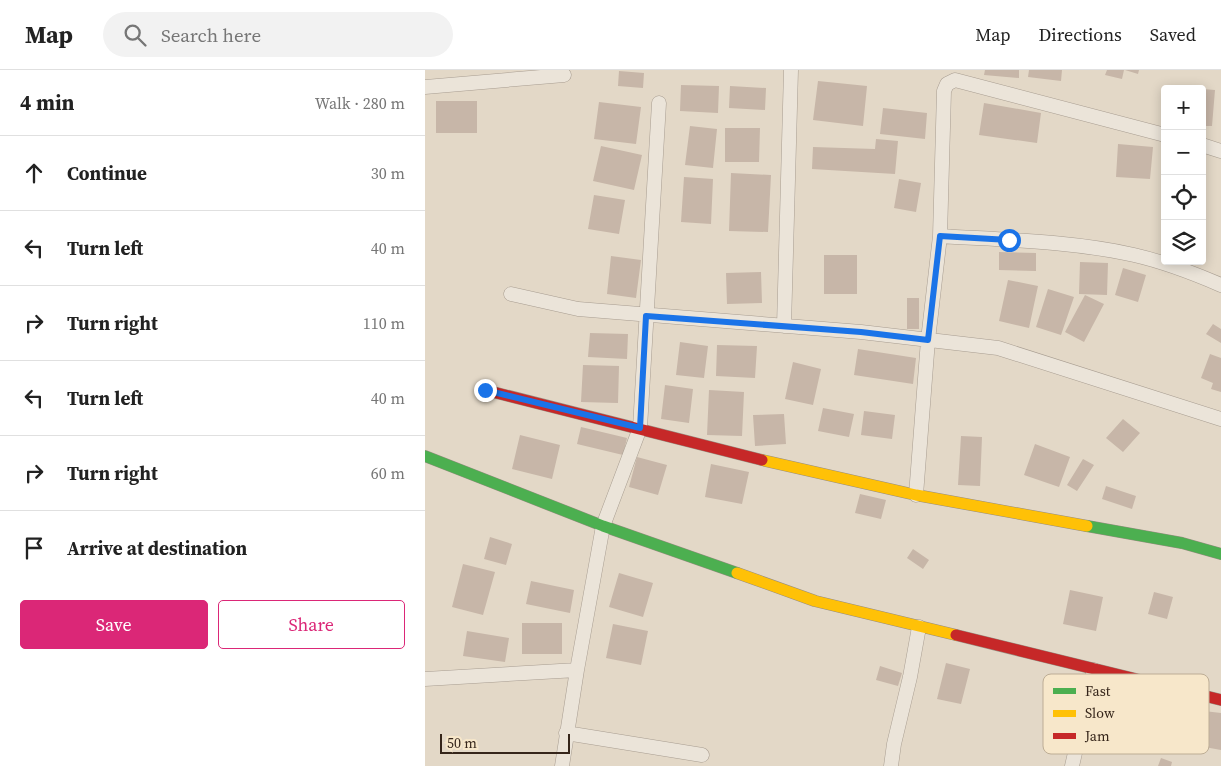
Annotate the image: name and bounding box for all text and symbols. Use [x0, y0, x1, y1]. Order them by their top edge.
search box [103, 12, 453, 57]
text: Map [25, 18, 73, 51]
icon: search [121, 21, 149, 49]
text: Search here [161, 22, 261, 48]
text: Map [975, 22, 1011, 47]
text: Directions [1039, 22, 1122, 47]
text: Saved [1150, 22, 1196, 47]
map controls [1161, 85, 1206, 265]
button: + [1161, 85, 1206, 130]
text: 4 min [20, 88, 75, 117]
text: Walk · 280 m [315, 92, 405, 114]
button: − [1161, 130, 1206, 175]
icon: ahead [20, 159, 48, 187]
text: Continue [67, 160, 147, 186]
text: 30 m [371, 162, 405, 184]
button: locate [1161, 175, 1206, 220]
button: layers [1161, 220, 1206, 265]
route start [998, 229, 1021, 252]
icon: left [20, 234, 48, 262]
text: Turn left [67, 235, 143, 261]
text: 40 m [371, 237, 405, 259]
icon: right [20, 309, 48, 337]
text: Turn right [67, 310, 158, 336]
text: 110 m [363, 312, 405, 334]
route end [474, 379, 497, 402]
icon: left [20, 384, 48, 412]
text: Turn left [67, 385, 143, 411]
text: 40 m [371, 387, 405, 409]
icon: right [20, 459, 48, 487]
text: Turn right [67, 460, 158, 486]
text: 60 m [371, 462, 405, 484]
icon: arrive [20, 534, 48, 562]
text: Arrive at destination [67, 535, 247, 561]
button: Save [20, 600, 208, 649]
button: Share [218, 600, 405, 649]
legend [1043, 674, 1209, 754]
text: Fast [1085, 681, 1111, 701]
text: Slow [1085, 703, 1115, 723]
text: Jam [1084, 726, 1110, 746]
scale bar [440, 731, 570, 754]
text: 50 m [447, 733, 477, 753]

